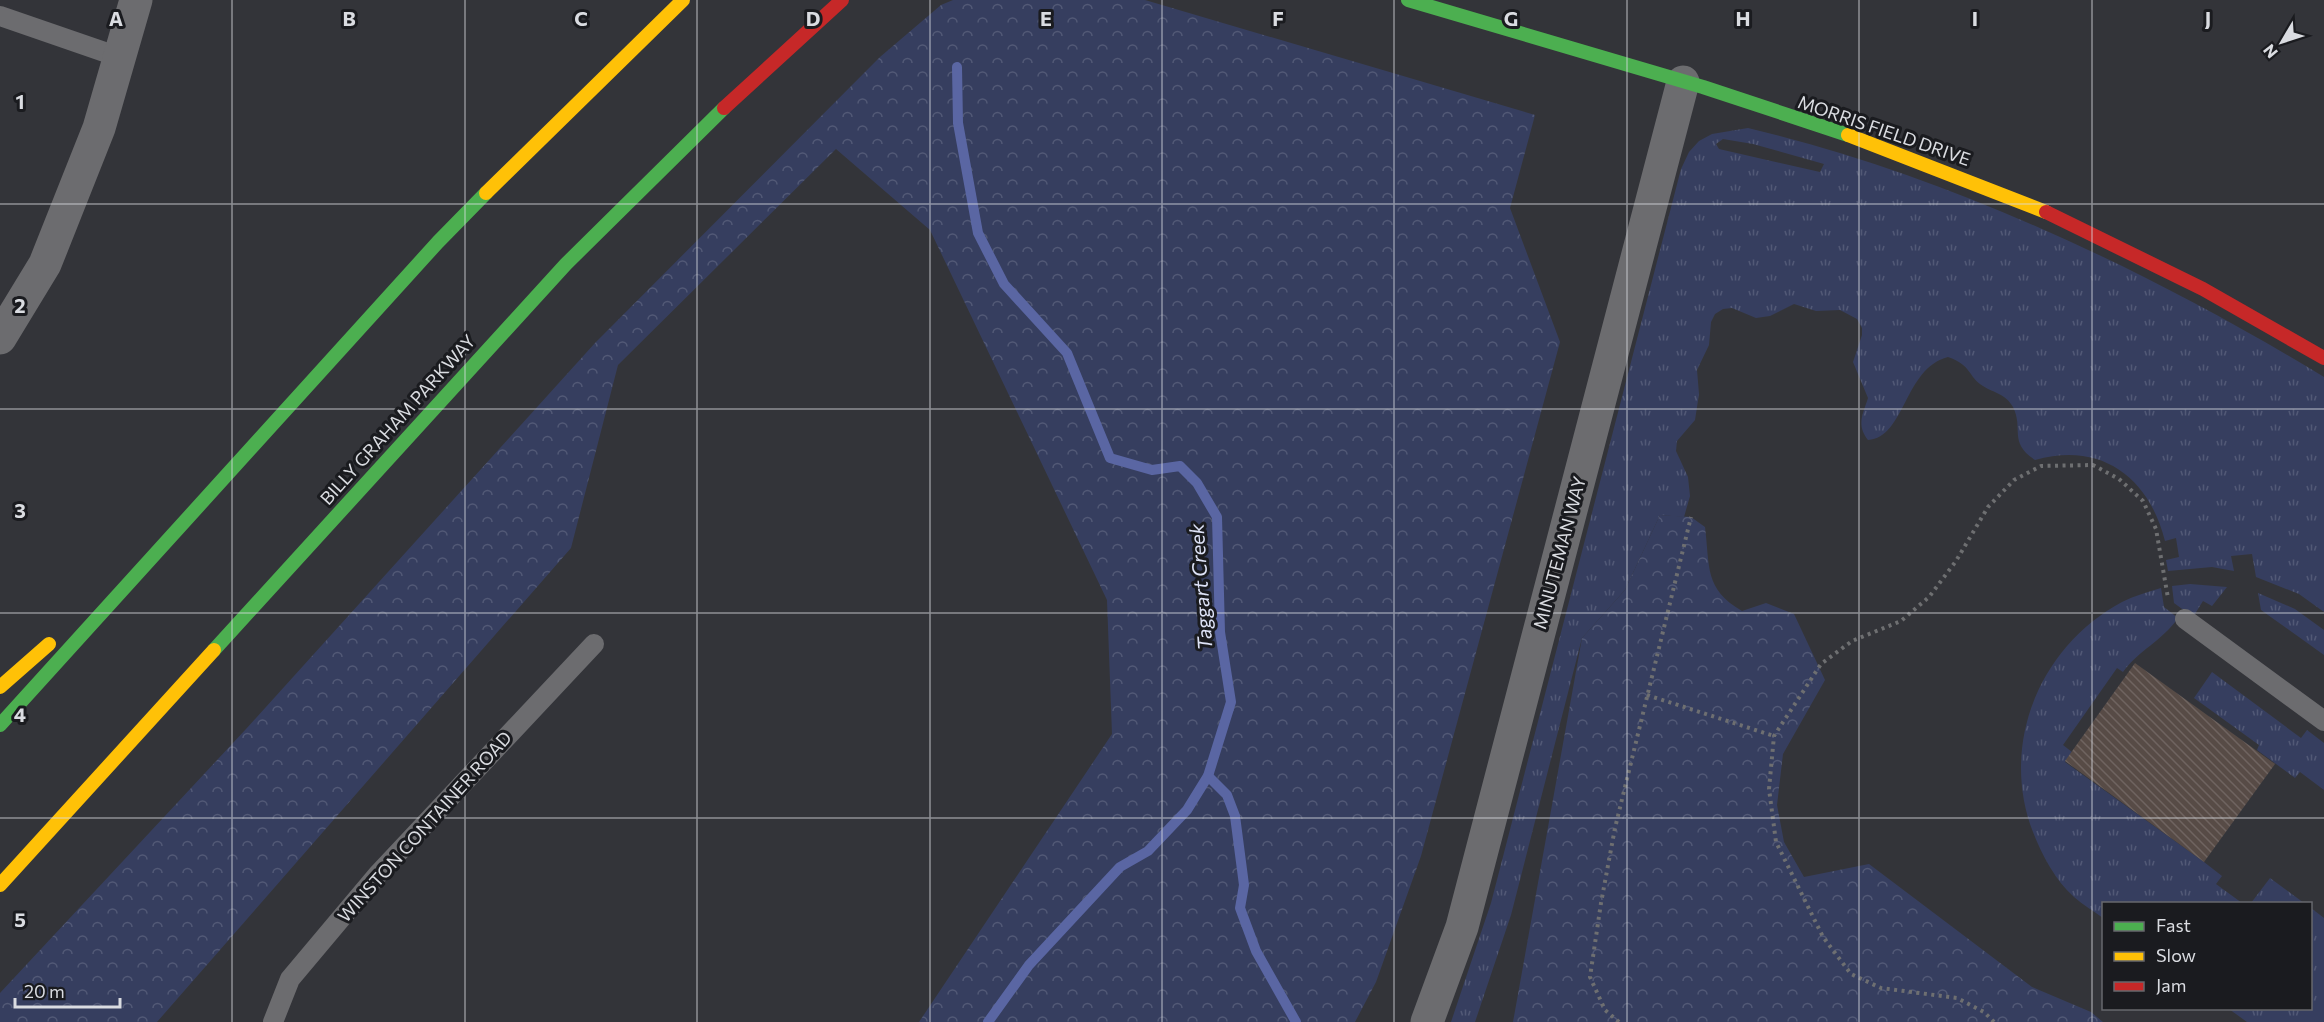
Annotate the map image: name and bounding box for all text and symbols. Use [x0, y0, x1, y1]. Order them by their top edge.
text: A [109, 6, 123, 30]
text: B [342, 6, 356, 30]
text: C [574, 6, 588, 30]
text: D [806, 6, 820, 30]
text: E [1040, 6, 1052, 30]
text: F [1272, 6, 1284, 30]
text: G [1504, 6, 1518, 30]
text: H [1736, 6, 1751, 30]
text: I [1972, 6, 1978, 30]
text: J [2205, 6, 2211, 30]
north arrow [2252, 12, 2312, 72]
text: N [2259, 41, 2281, 62]
text: 1 [15, 89, 25, 113]
street label: MORRIS FIELD DRIVE [1795, 90, 1974, 170]
text: 2 [14, 293, 26, 317]
street label: BILLY GRAHAM PARKWAY [315, 330, 480, 509]
street label: MINUTEMAN WAY [1528, 474, 1590, 632]
text: 3 [14, 498, 26, 522]
water label: Taggart Creek [1184, 522, 1216, 651]
text: 4 [14, 702, 26, 726]
street label: WINSTON CONTAINER ROAD [333, 726, 516, 926]
legend [2102, 902, 2312, 1010]
text: 5 [14, 907, 26, 931]
text: Fast [2156, 914, 2191, 936]
text: Slow [2156, 944, 2196, 966]
scale bar [15, 971, 120, 1009]
text: Jam [2156, 974, 2186, 996]
text: 20 m [24, 980, 65, 1002]

